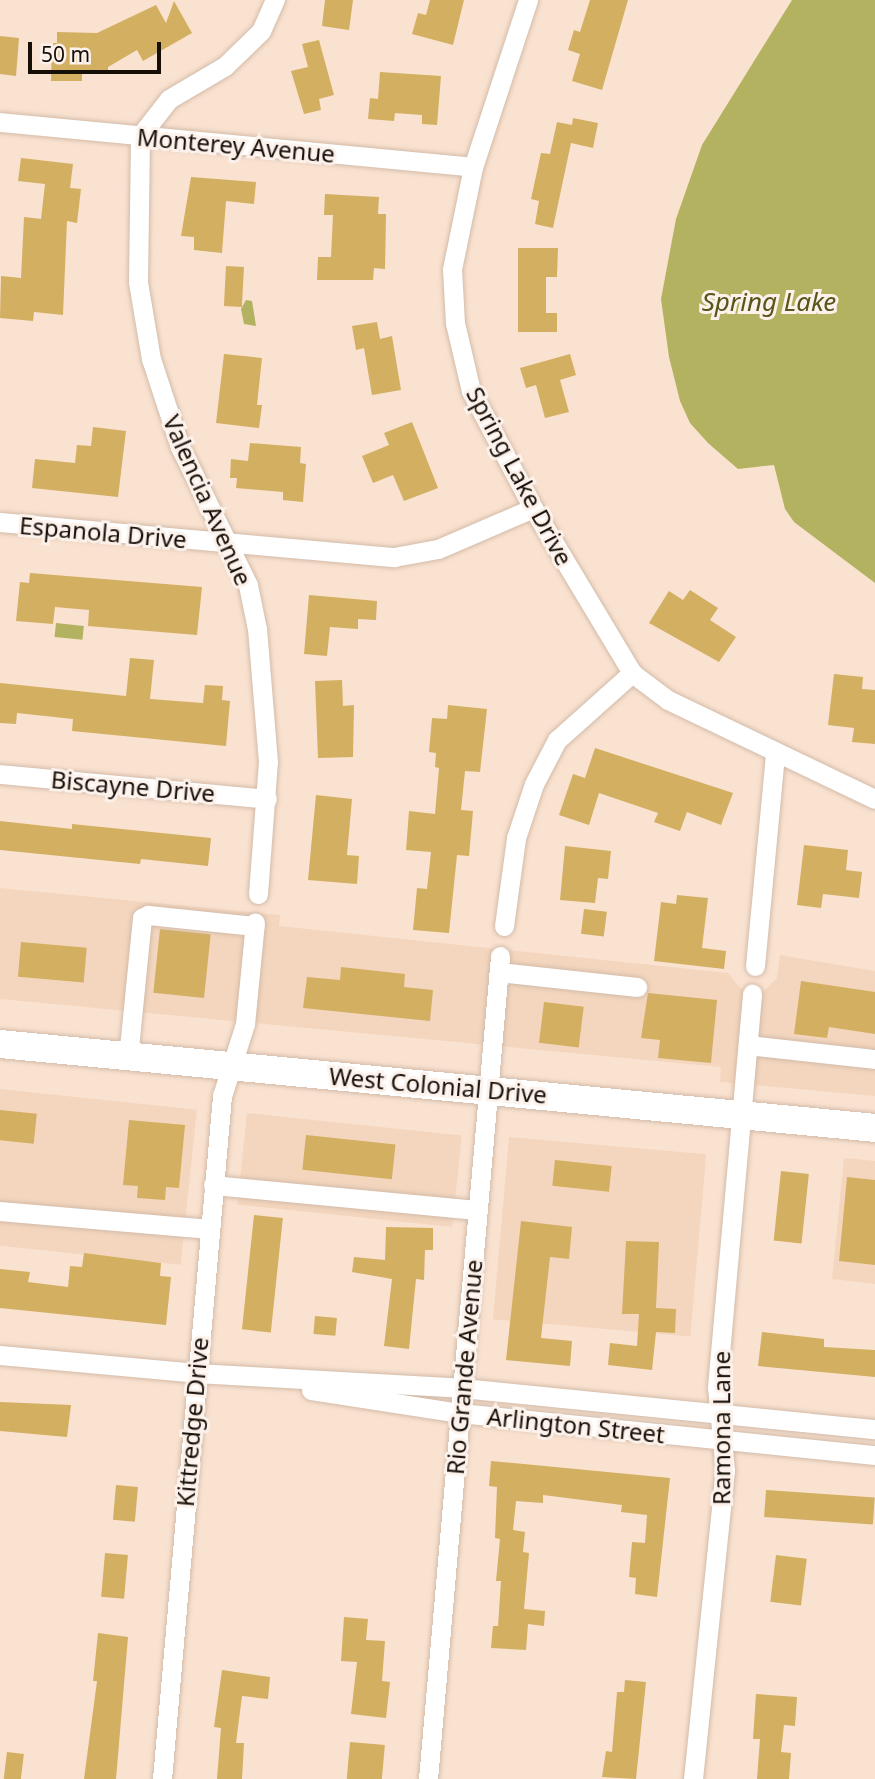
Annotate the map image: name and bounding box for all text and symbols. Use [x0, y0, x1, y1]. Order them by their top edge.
scale bar [32, 28, 164, 72]
text: 50 m [41, 40, 90, 68]
street label: Monterey Avenue [136, 122, 336, 168]
water label: Spring Lake [702, 286, 836, 318]
street label: Spring Lake Drive [461, 382, 579, 570]
street label: Valencia Avenue [158, 410, 258, 590]
street label: Espanola Drive [18, 510, 188, 554]
street label: Biscayne Drive [50, 764, 216, 808]
street label: West Colonial Drive [328, 1061, 548, 1109]
street label: Rio Grande Avenue [440, 1258, 488, 1476]
street label: Kittredge Drive [170, 1336, 214, 1508]
street label: Ramona Lane [707, 1351, 735, 1505]
street label: Arlington Street [486, 1401, 666, 1449]

